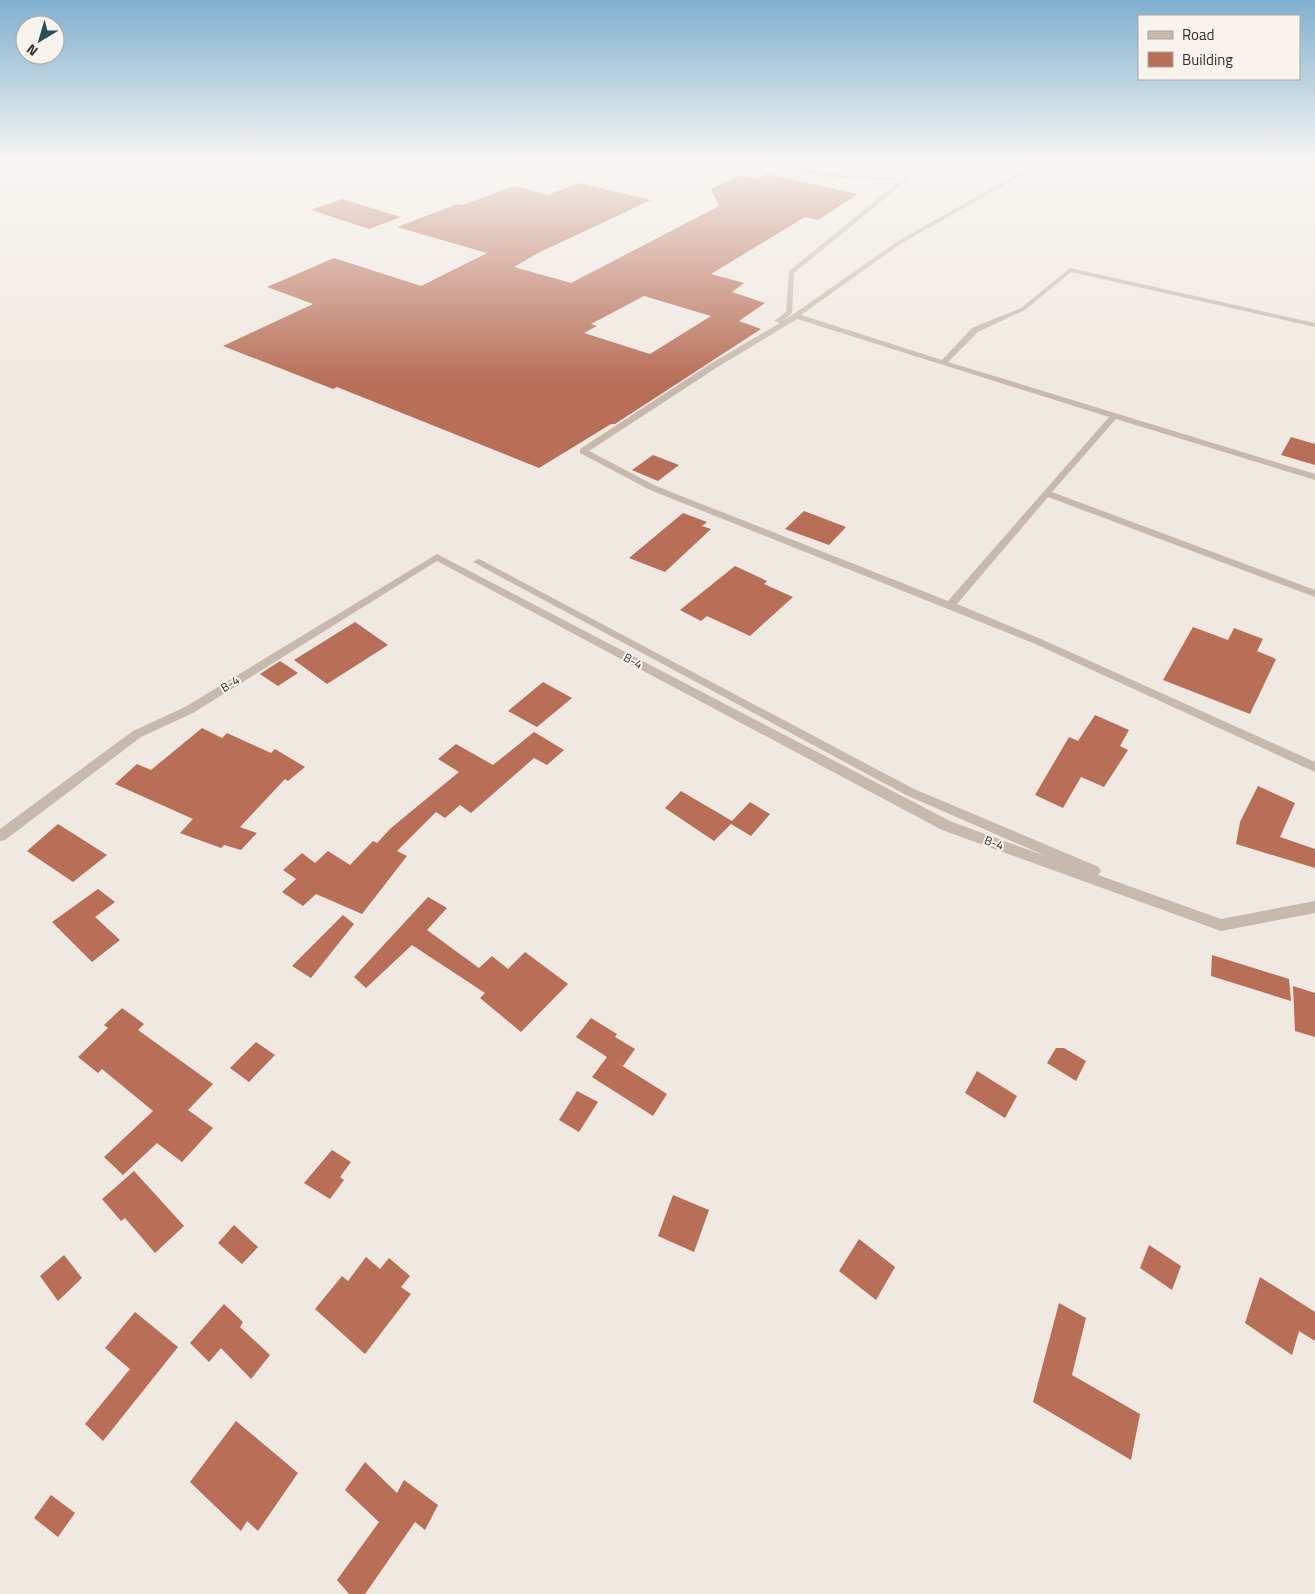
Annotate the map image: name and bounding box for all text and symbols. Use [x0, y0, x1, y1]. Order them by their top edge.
north arrow [15, 15, 65, 65]
legend [1138, 15, 1300, 80]
text: Road [1182, 23, 1214, 46]
text: N [21, 39, 42, 62]
text: Building [1182, 48, 1233, 71]
street label: B-4 [620, 648, 646, 674]
street label: B-4 [216, 670, 243, 697]
street label: B-4 [982, 830, 1007, 855]

